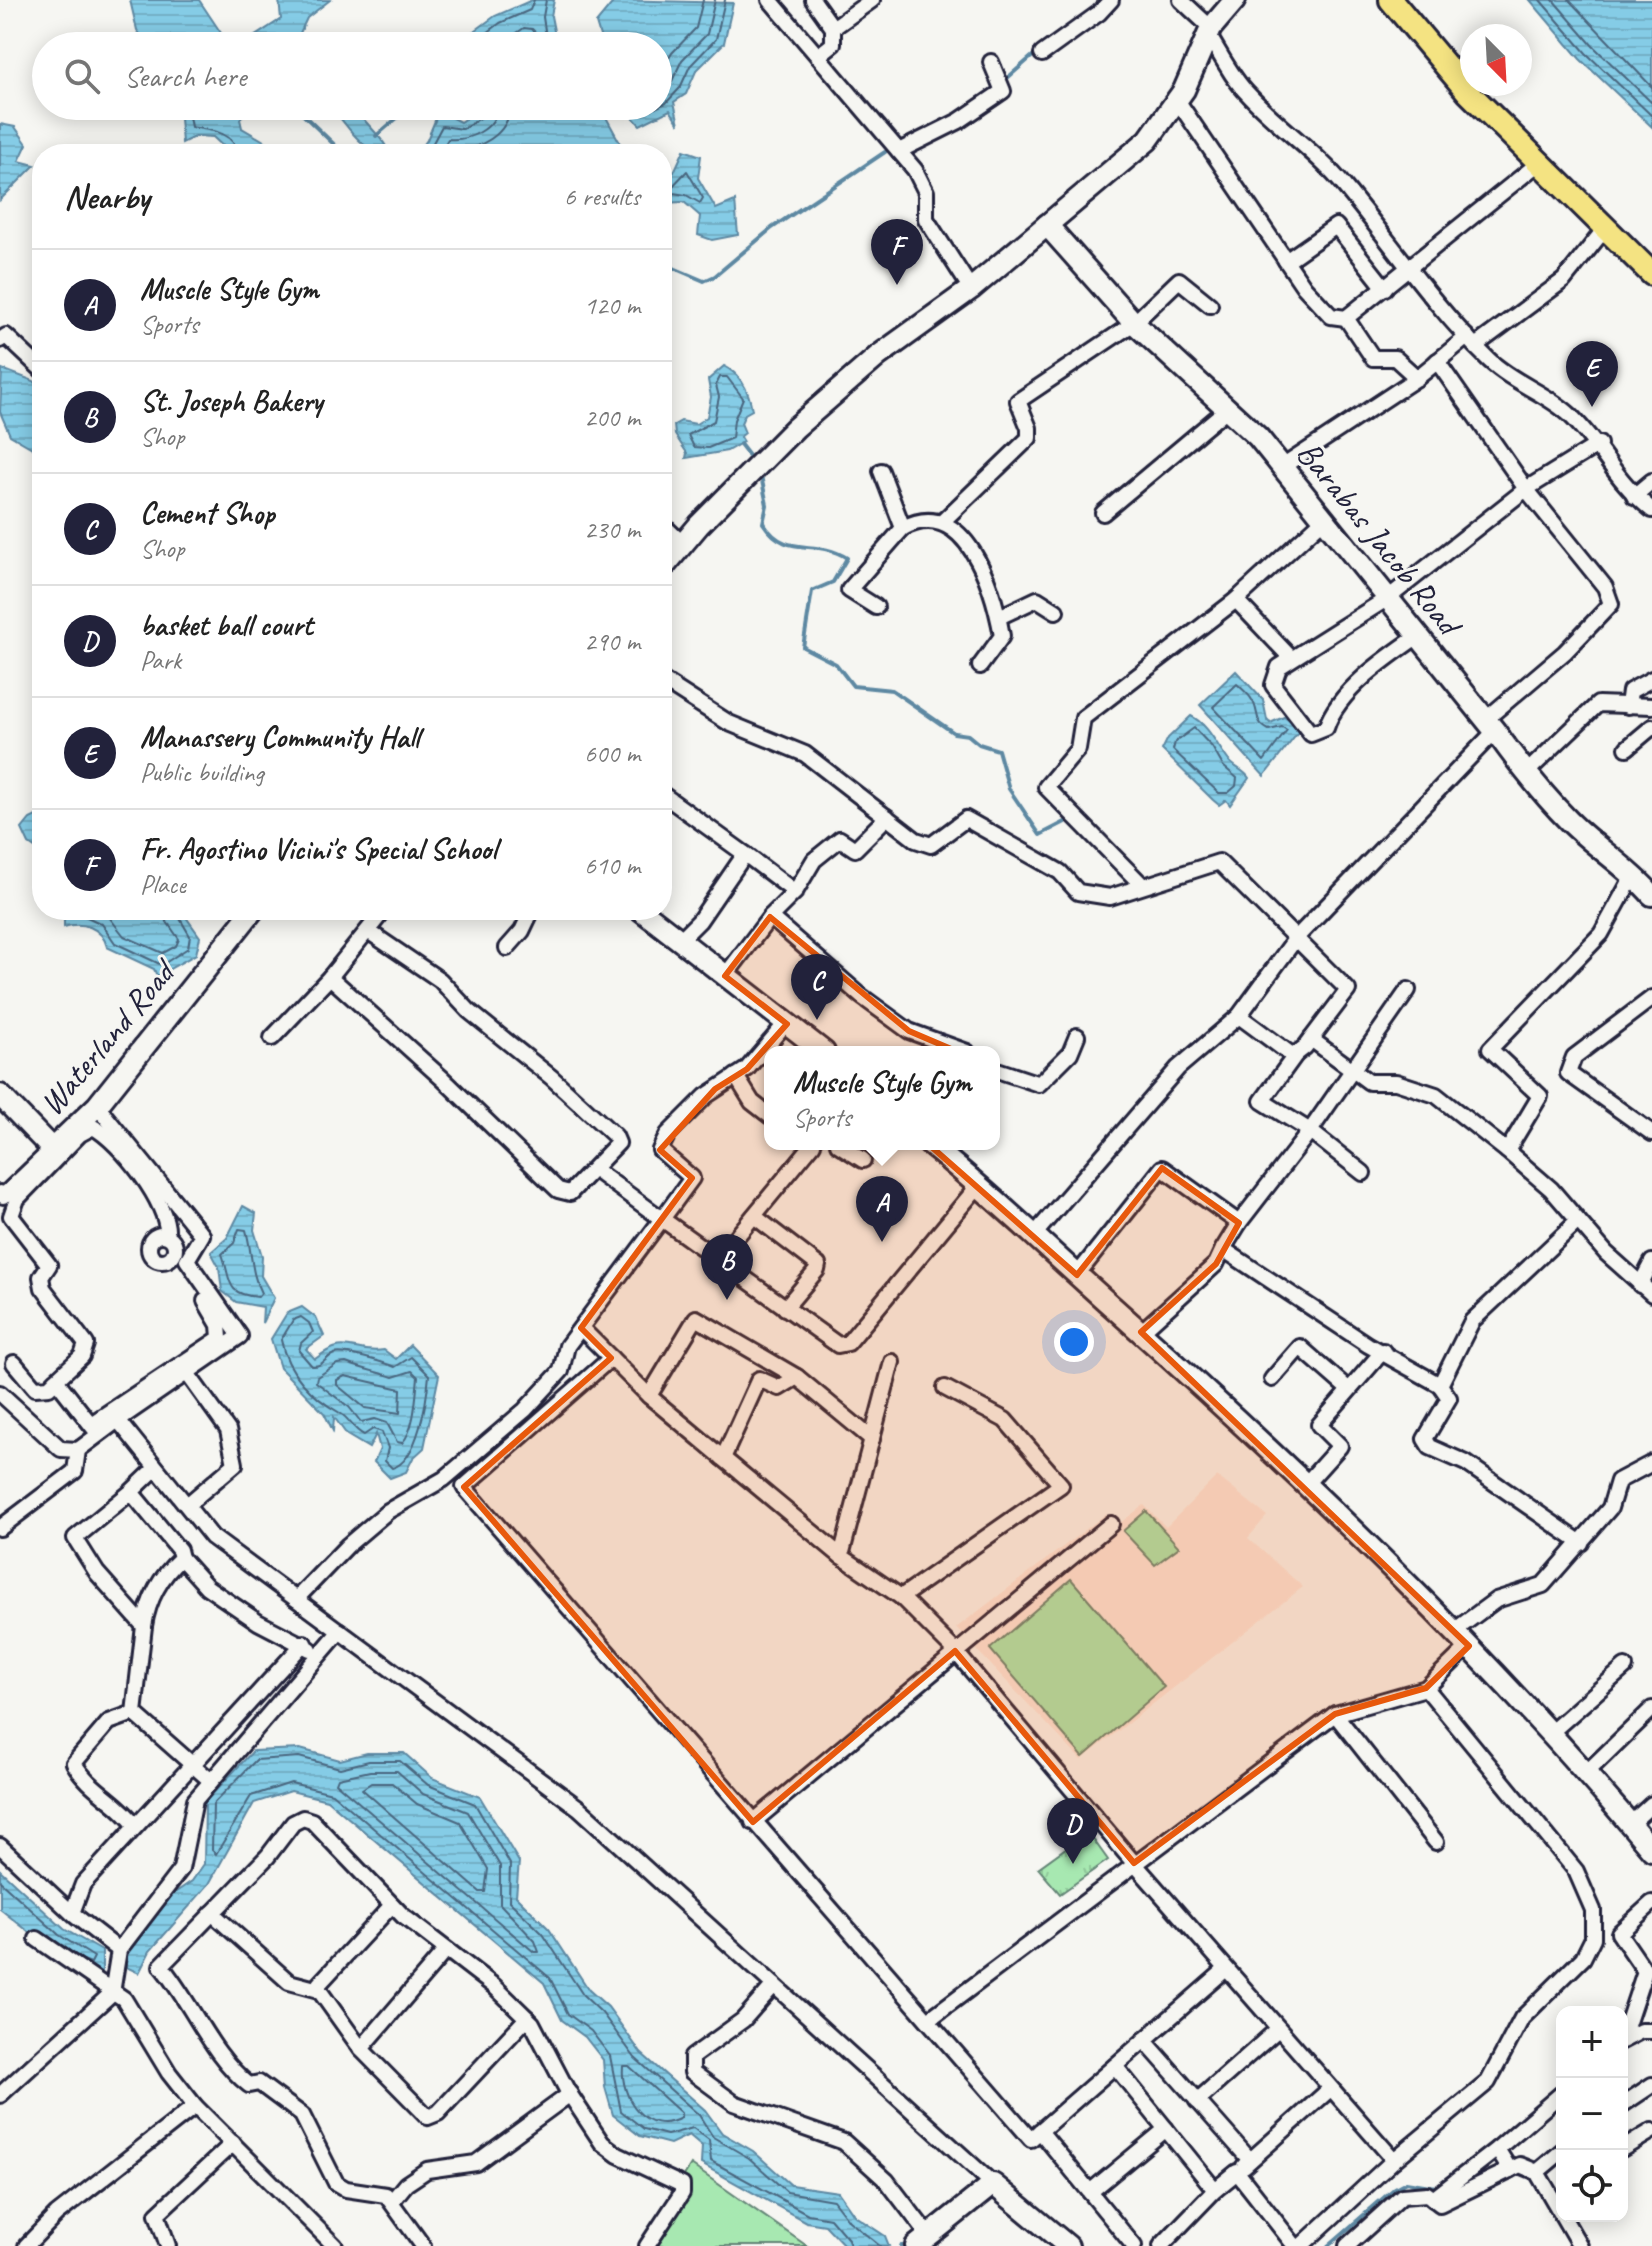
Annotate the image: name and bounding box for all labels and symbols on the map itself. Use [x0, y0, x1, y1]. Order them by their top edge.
north arrow [1460, 24, 1532, 96]
pin: F [871, 219, 923, 285]
pin: E [1566, 341, 1618, 407]
street label: Barabas Jacob Road [1288, 432, 1473, 646]
street label: Waterland Road [30, 949, 186, 1124]
pin: C [791, 954, 843, 1020]
pin: A [856, 1176, 908, 1242]
pin: B [701, 1234, 753, 1300]
your location [1054, 1322, 1094, 1362]
pin: D [1047, 1798, 1099, 1864]

